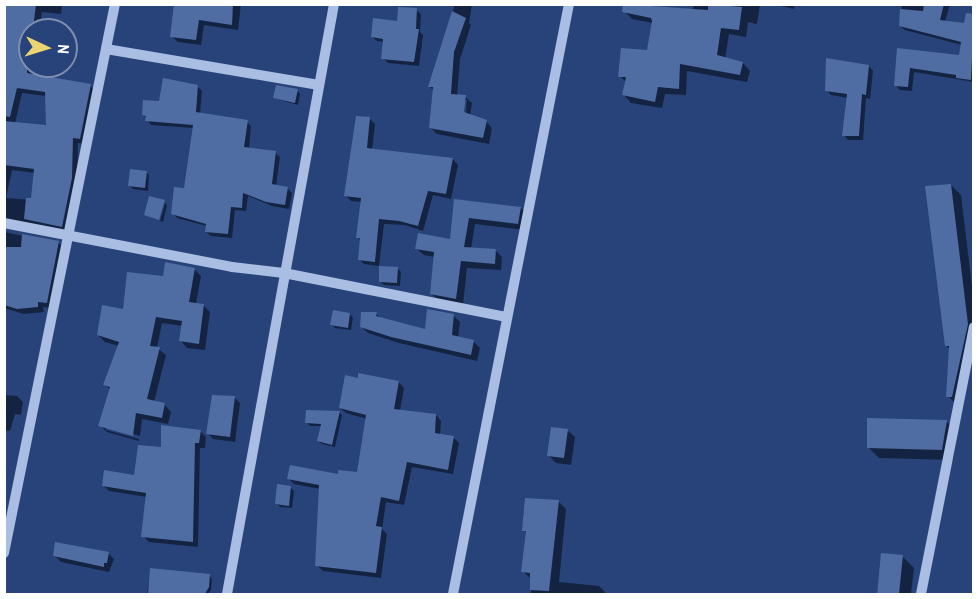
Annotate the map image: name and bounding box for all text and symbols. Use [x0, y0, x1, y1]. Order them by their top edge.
north arrow [18, 18, 78, 78]
text: N [53, 44, 75, 55]

